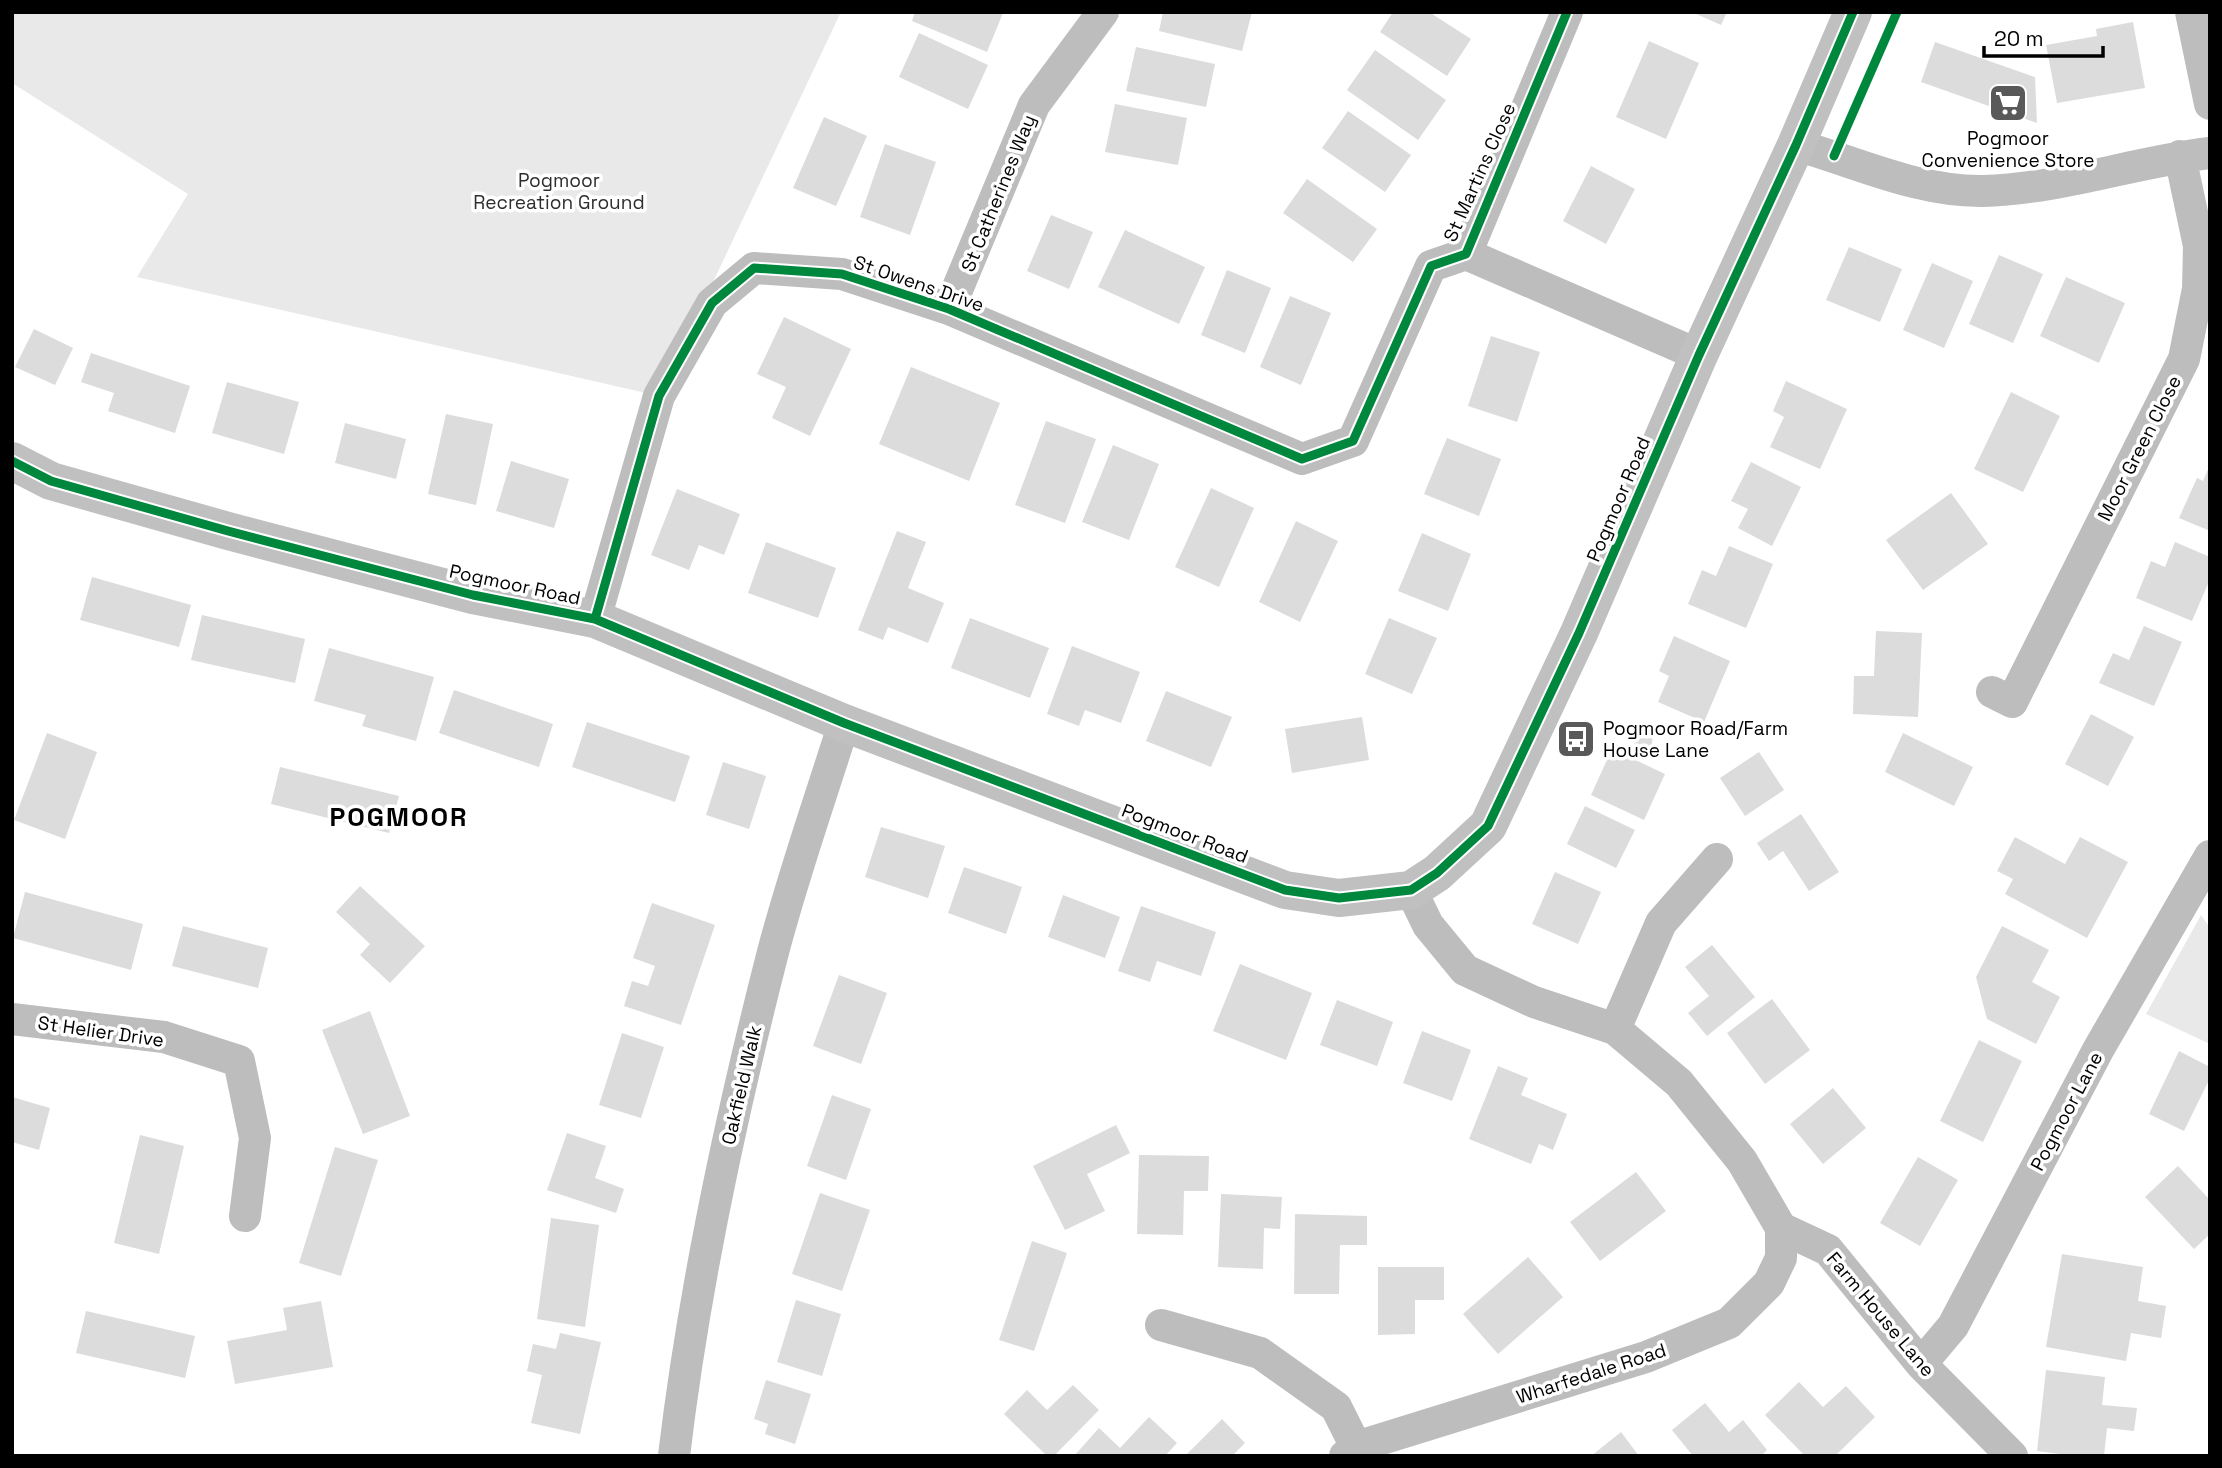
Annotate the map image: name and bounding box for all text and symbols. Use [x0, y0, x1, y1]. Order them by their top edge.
scale bar [1984, 14, 2103, 58]
text: 20 m [1994, 25, 2044, 52]
supermarket icon: Pogmoor Convenience Store [1987, 82, 2029, 124]
street label: St Martins Close [1438, 99, 1521, 246]
street label: St Catherines Way [955, 111, 1041, 276]
place label: Pogmoor Convenience Store [1922, 126, 2094, 173]
park label: Pogmoor Recreation Ground [473, 168, 645, 215]
street label: St Owens Drive [850, 249, 987, 317]
street label: Moor Green Close [2092, 371, 2187, 525]
street label: Pogmoor Road [1581, 433, 1656, 566]
street label: Pogmoor Road [447, 558, 583, 611]
place label: Pogmoor Road/Farm House Lane [1603, 716, 1788, 763]
bus stop icon: Pogmoor Road/Farm House Lane [1555, 718, 1597, 760]
street label: Pogmoor Road [1118, 798, 1252, 869]
district label: POGMOOR [329, 800, 469, 834]
street label: St Helier Drive [36, 1010, 166, 1053]
street label: Oakfield Walk [716, 1023, 767, 1147]
street label: Pogmoor Lane [2025, 1047, 2108, 1175]
street label: Farm House Lane [1821, 1247, 1940, 1382]
street label: Wharfedale Road [1513, 1337, 1669, 1409]

